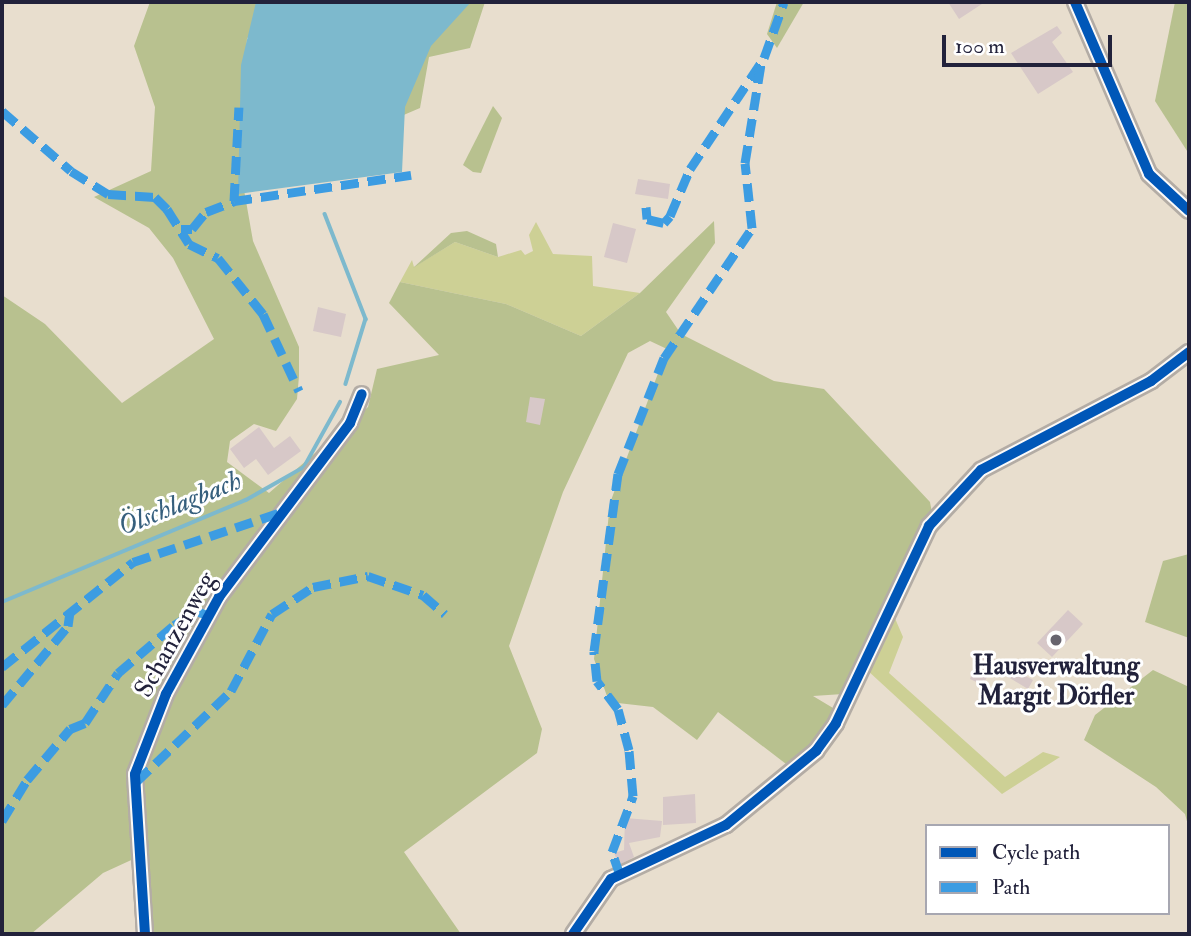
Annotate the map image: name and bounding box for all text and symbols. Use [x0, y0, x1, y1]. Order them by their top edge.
scale bar [946, 21, 1116, 65]
text: 100 m [955, 33, 1005, 60]
water label: Ölschlagbach [113, 464, 247, 544]
street label: Schanzenweg [129, 567, 223, 703]
marker: Hausverwaltung Margit Dörfler [1048, 632, 1064, 648]
place label: Hausverwaltung Margit Dörfler [972, 651, 1140, 712]
legend [925, 824, 1170, 915]
text: Cycle path [992, 839, 1080, 866]
text: Path [992, 874, 1030, 901]

